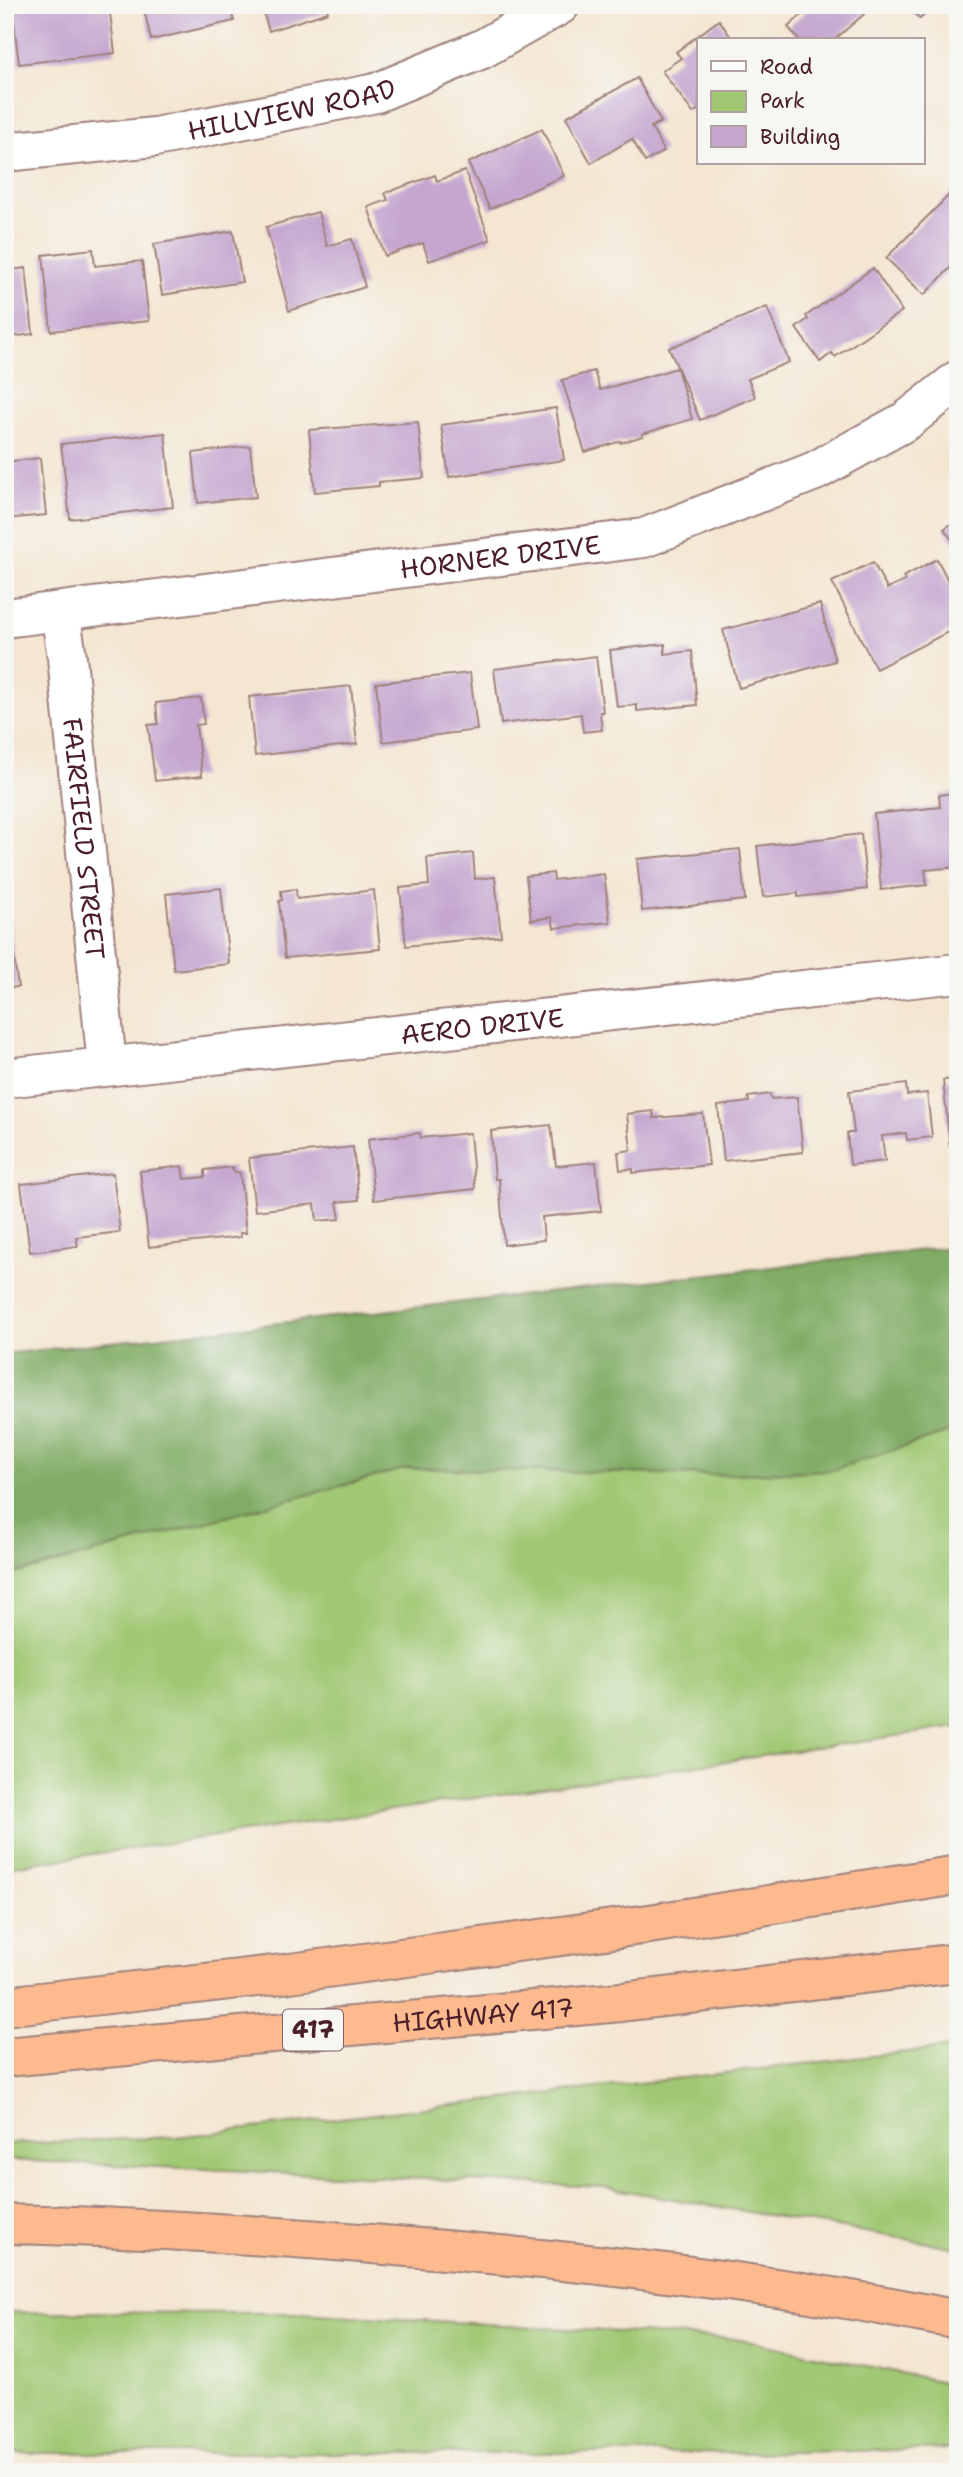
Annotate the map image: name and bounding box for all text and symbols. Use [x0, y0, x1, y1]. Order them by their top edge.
legend [697, 38, 925, 164]
text: Road [760, 53, 813, 81]
street label: HILLVIEW ROAD [184, 69, 401, 148]
text: Park [760, 87, 805, 115]
text: Building [760, 123, 840, 151]
street label: HORNER DRIVE [398, 526, 602, 586]
street label: FAIRFIELD STREET [56, 716, 114, 961]
street label: AERO DRIVE [399, 999, 565, 1052]
street label: HIGHWAY 417 [391, 1989, 575, 2040]
road number: 417 [283, 2010, 343, 2050]

